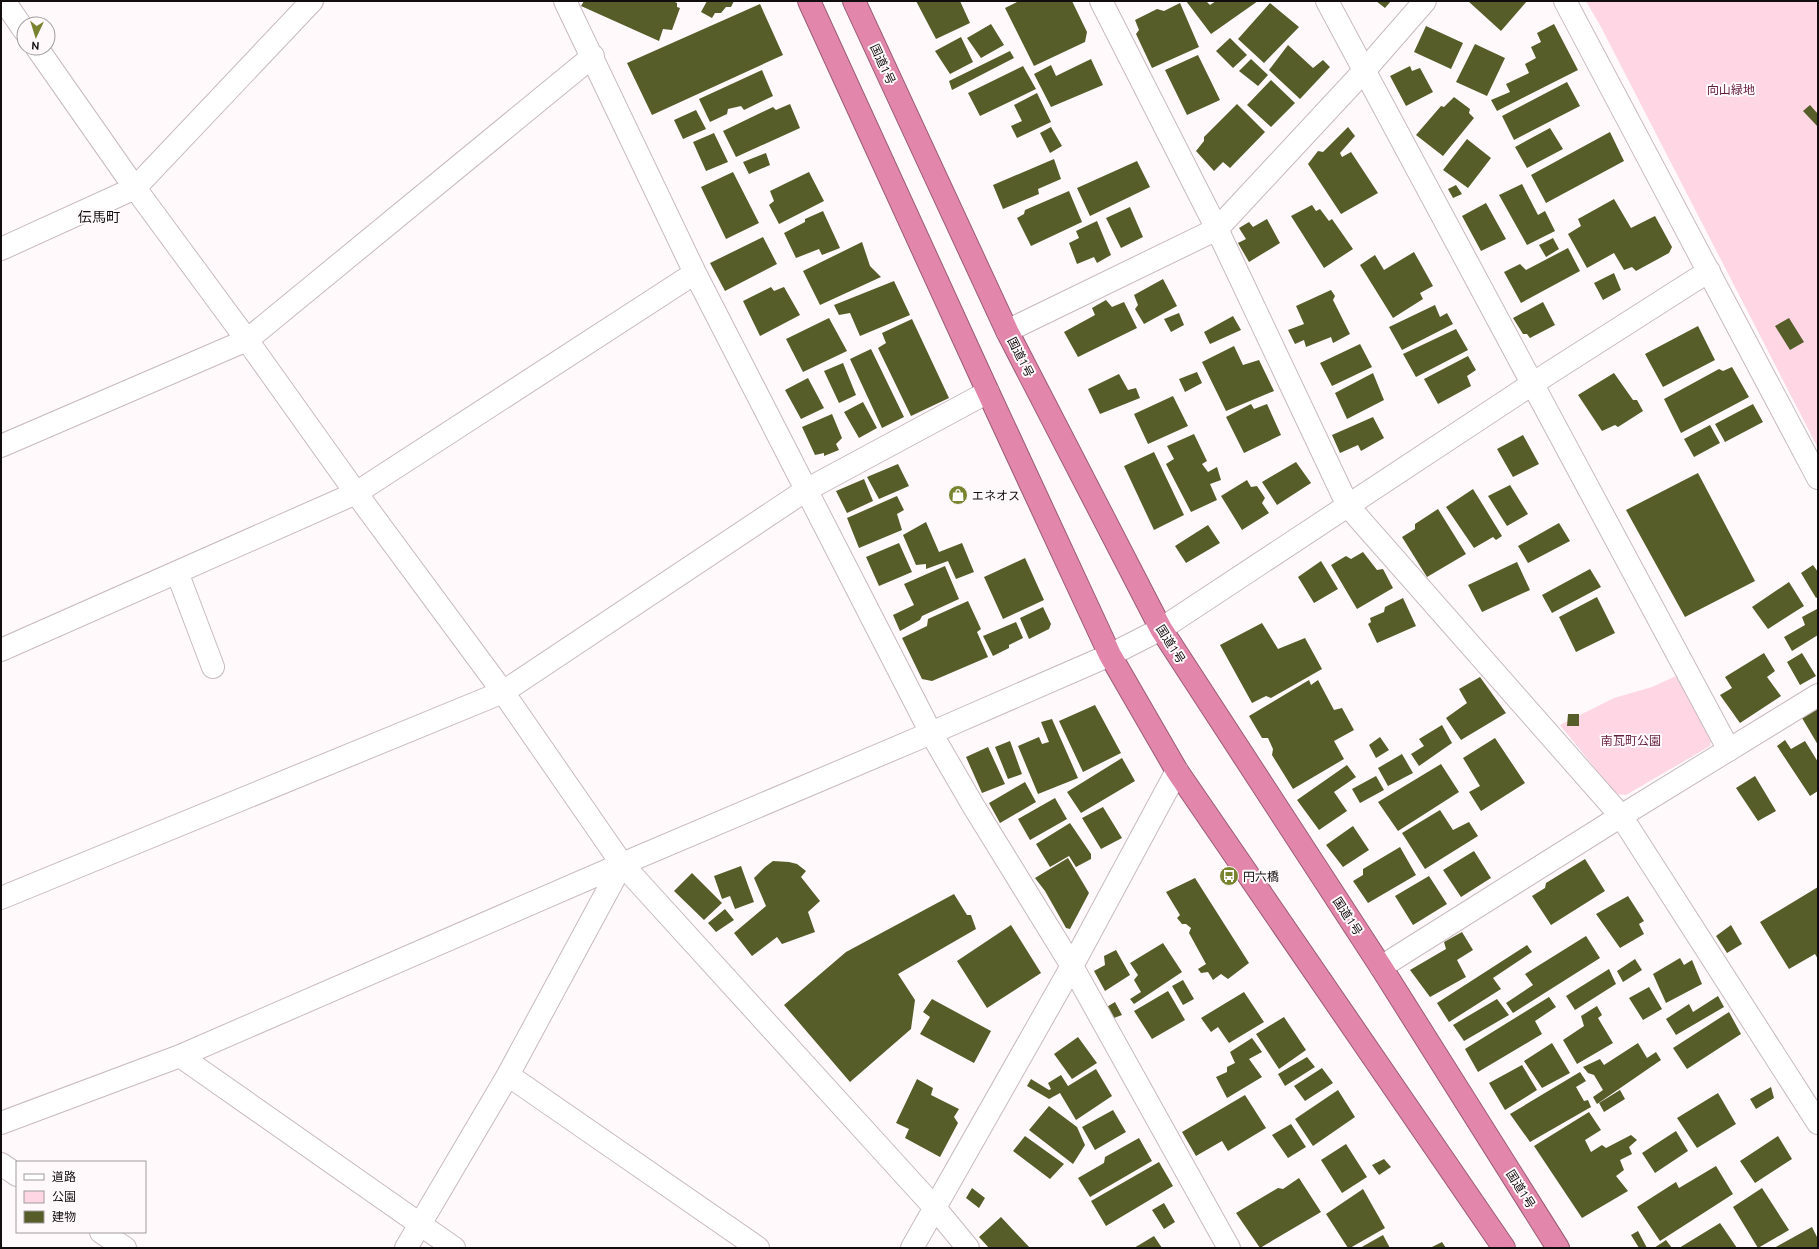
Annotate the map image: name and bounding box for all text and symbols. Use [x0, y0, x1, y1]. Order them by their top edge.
north arrow [16, 16, 56, 56]
text: N [31, 40, 40, 52]
street label: 国道1号 [868, 42, 898, 86]
park label: 向山緑地 [1707, 83, 1755, 96]
district label: 伝馬町 [78, 209, 120, 225]
street label: 国道1号 [1005, 335, 1037, 379]
shop icon: エネオス [947, 484, 969, 506]
place label: エネオス [972, 489, 1020, 502]
street label: 国道1号 [1154, 622, 1188, 666]
park label: 南瓦町公園 [1601, 734, 1661, 747]
bus stop icon: 円六橋 [1218, 865, 1240, 887]
place label: 円六橋 [1243, 870, 1279, 883]
street label: 国道1号 [1331, 895, 1365, 937]
legend [16, 1161, 146, 1233]
street label: 国道1号 [1504, 1167, 1538, 1211]
text: 道路 [52, 1170, 76, 1183]
text: 公園 [52, 1190, 76, 1203]
text: 建物 [52, 1210, 76, 1223]

